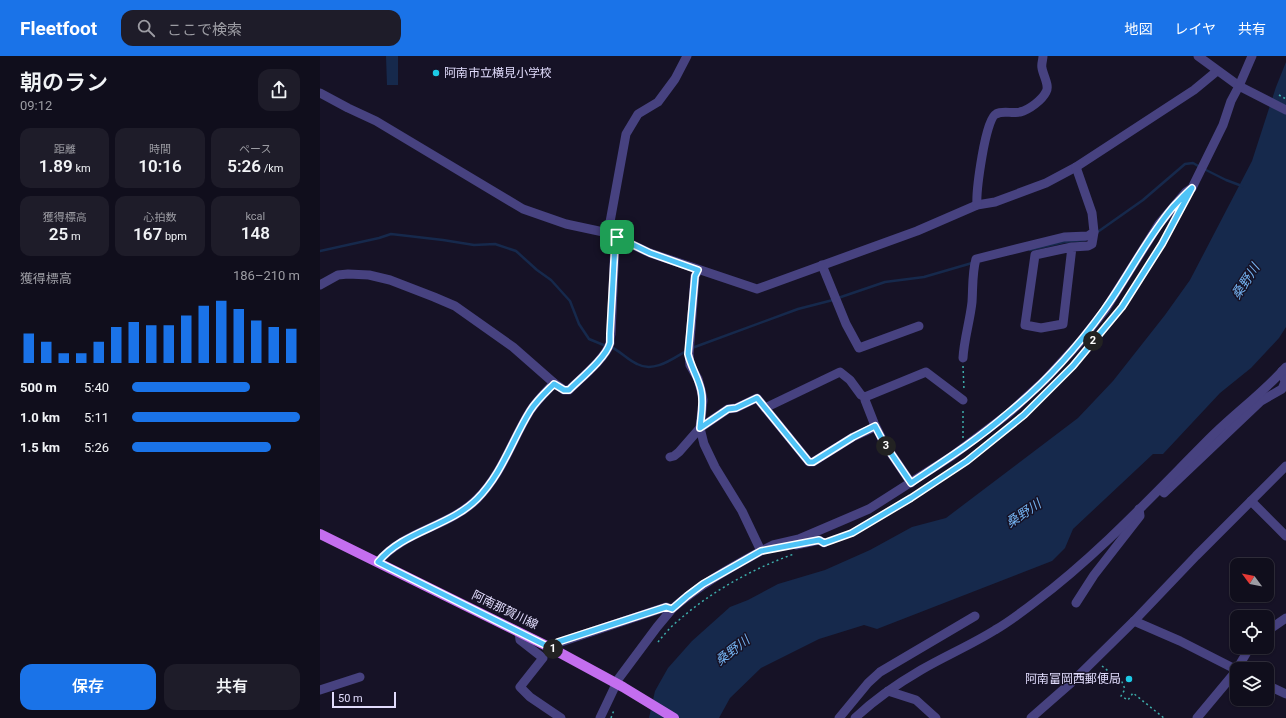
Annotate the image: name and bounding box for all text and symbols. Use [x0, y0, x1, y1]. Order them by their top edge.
search box [121, 10, 401, 46]
text: Fleetfoot [20, 17, 97, 40]
icon: search [135, 17, 157, 39]
text: ここで検索 [167, 21, 242, 39]
text: 地図 [1124, 21, 1152, 37]
text: レイヤ [1174, 21, 1216, 37]
text: 共有 [1238, 21, 1266, 37]
place label: 阿南市立横見小学校 [444, 66, 552, 80]
marker: 阿南市立横見小学校 [431, 68, 441, 78]
button: share [258, 69, 300, 111]
text: 朝のラン [20, 70, 108, 95]
text: 09:12 [20, 98, 52, 113]
text: 距離 [54, 143, 76, 156]
text: 時間 [149, 143, 171, 156]
text: ペース [239, 143, 272, 156]
text: 1.89 [39, 156, 73, 176]
text: 10:16 [138, 156, 182, 176]
text: 5:26 [227, 156, 261, 176]
text: km [73, 162, 91, 175]
text: /km [261, 162, 283, 175]
text: kcal [245, 210, 265, 223]
text: 獲得標高 [43, 211, 87, 224]
text: 心拍数 [143, 211, 176, 224]
pin [600, 220, 634, 254]
text: 148 [241, 223, 270, 243]
text: 25 [49, 224, 68, 244]
text: 167 [133, 224, 162, 244]
icon: arrive [606, 226, 628, 248]
text: m [68, 230, 81, 243]
text: bpm [162, 230, 187, 243]
water label: 桑野川 [1229, 259, 1263, 302]
text: 186–210 m [233, 268, 300, 283]
text: 獲得標高 [20, 271, 72, 286]
pin: 2 [1083, 331, 1103, 351]
text: 2 [1090, 334, 1096, 347]
text: 500 m [20, 380, 57, 395]
text: 5:40 [84, 380, 109, 395]
text: 1.0 km [20, 410, 60, 425]
text: 5:11 [84, 410, 109, 425]
pin: 3 [876, 436, 896, 456]
text: 3 [883, 439, 889, 452]
text: 1.5 km [20, 440, 60, 455]
text: 5:26 [84, 440, 109, 455]
water label: 桑野川 [1003, 495, 1045, 531]
north arrow [1230, 558, 1274, 602]
map controls [1230, 558, 1274, 706]
street label: 阿南那賀川線 [470, 588, 540, 632]
button: locate [1230, 610, 1274, 654]
water label: 桑野川 [712, 631, 754, 668]
pin: 1 [543, 639, 563, 659]
text: 1 [550, 642, 556, 655]
button: layers [1230, 662, 1274, 706]
button: 保存 [20, 664, 156, 710]
button: 共有 [164, 664, 300, 710]
place label: 阿南富岡西郵便局 [1025, 672, 1121, 686]
marker: 阿南富岡西郵便局 [1124, 674, 1134, 684]
scale bar [332, 690, 396, 709]
text: 50 m [338, 692, 363, 705]

